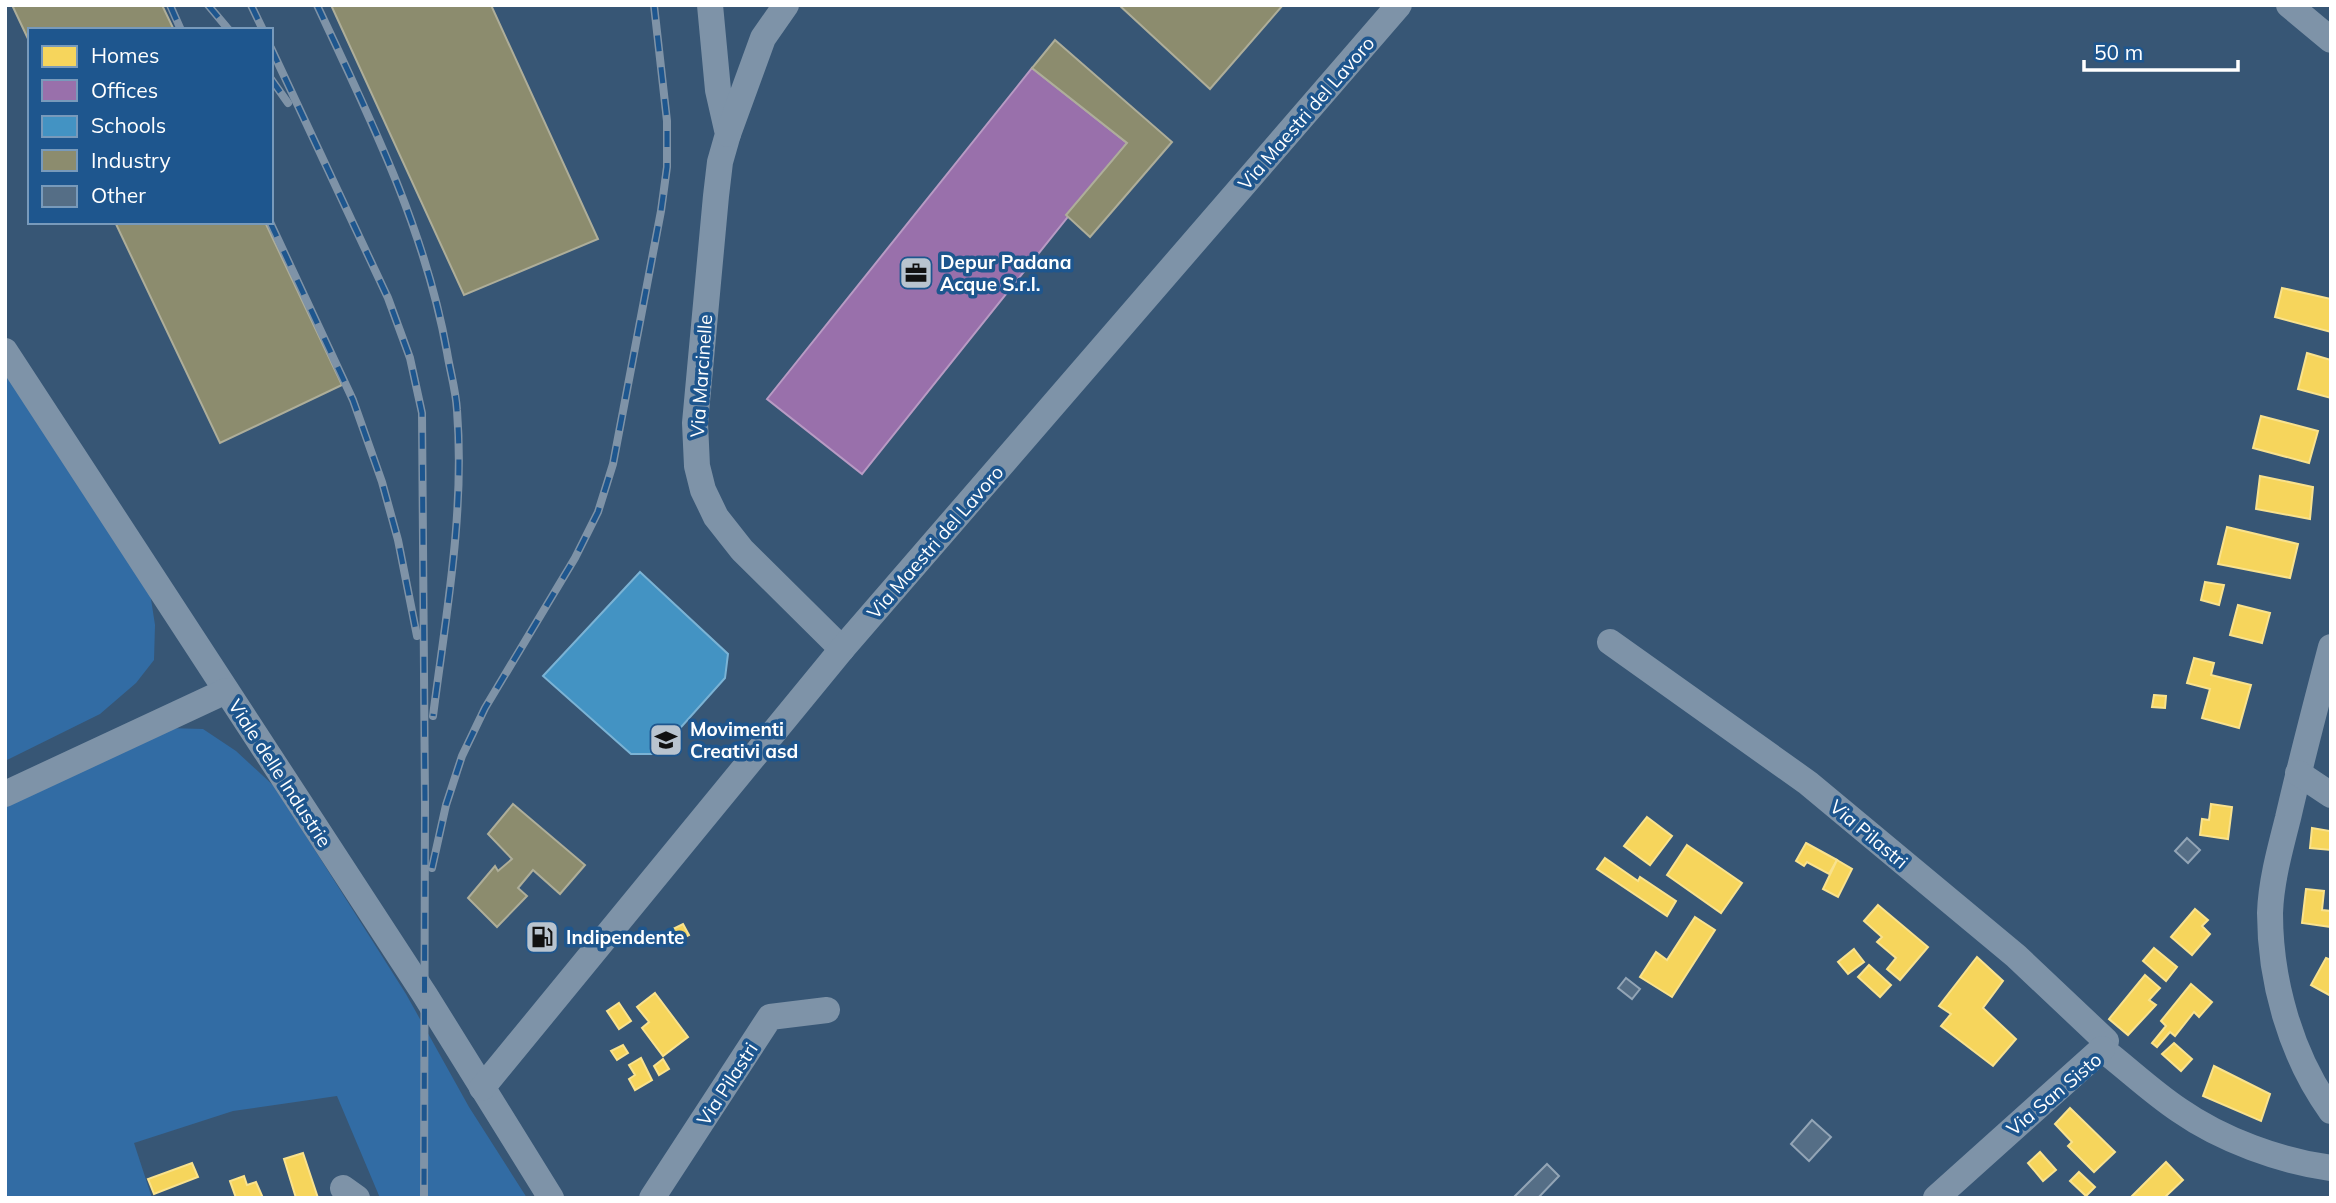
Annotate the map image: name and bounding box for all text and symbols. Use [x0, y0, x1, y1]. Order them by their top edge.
legend [28, 28, 273, 224]
scale bar [2084, 28, 2238, 72]
street label: Via Maestri del Lavoro [1233, 31, 1379, 195]
text: 50 m [2094, 39, 2143, 65]
text: Homes [91, 42, 159, 68]
text: Offices [91, 77, 158, 103]
text: Schools [91, 112, 166, 138]
text: Industry [91, 147, 171, 173]
text: Other [91, 182, 146, 208]
place label: Depur Padana Acque S.r.l. [940, 250, 1071, 296]
office icon: Depur Padana Acque S.r.l. [897, 254, 935, 292]
street label: Via Marcinelle [685, 314, 717, 438]
street label: Via Maestri del Lavoro [862, 460, 1008, 624]
street label: Viale delle Industrie [223, 695, 337, 851]
place label: Movimenti Creativi asd [690, 717, 798, 763]
school or university icon: Movimenti Creativi asd [647, 721, 685, 759]
street label: Via Pilastri [1825, 794, 1913, 874]
fuel station icon: Indipendente [523, 918, 561, 956]
place label: Indipendente [566, 925, 684, 949]
street label: Via Pilastri [691, 1038, 763, 1130]
street label: Via San Sisto [2002, 1047, 2106, 1141]

